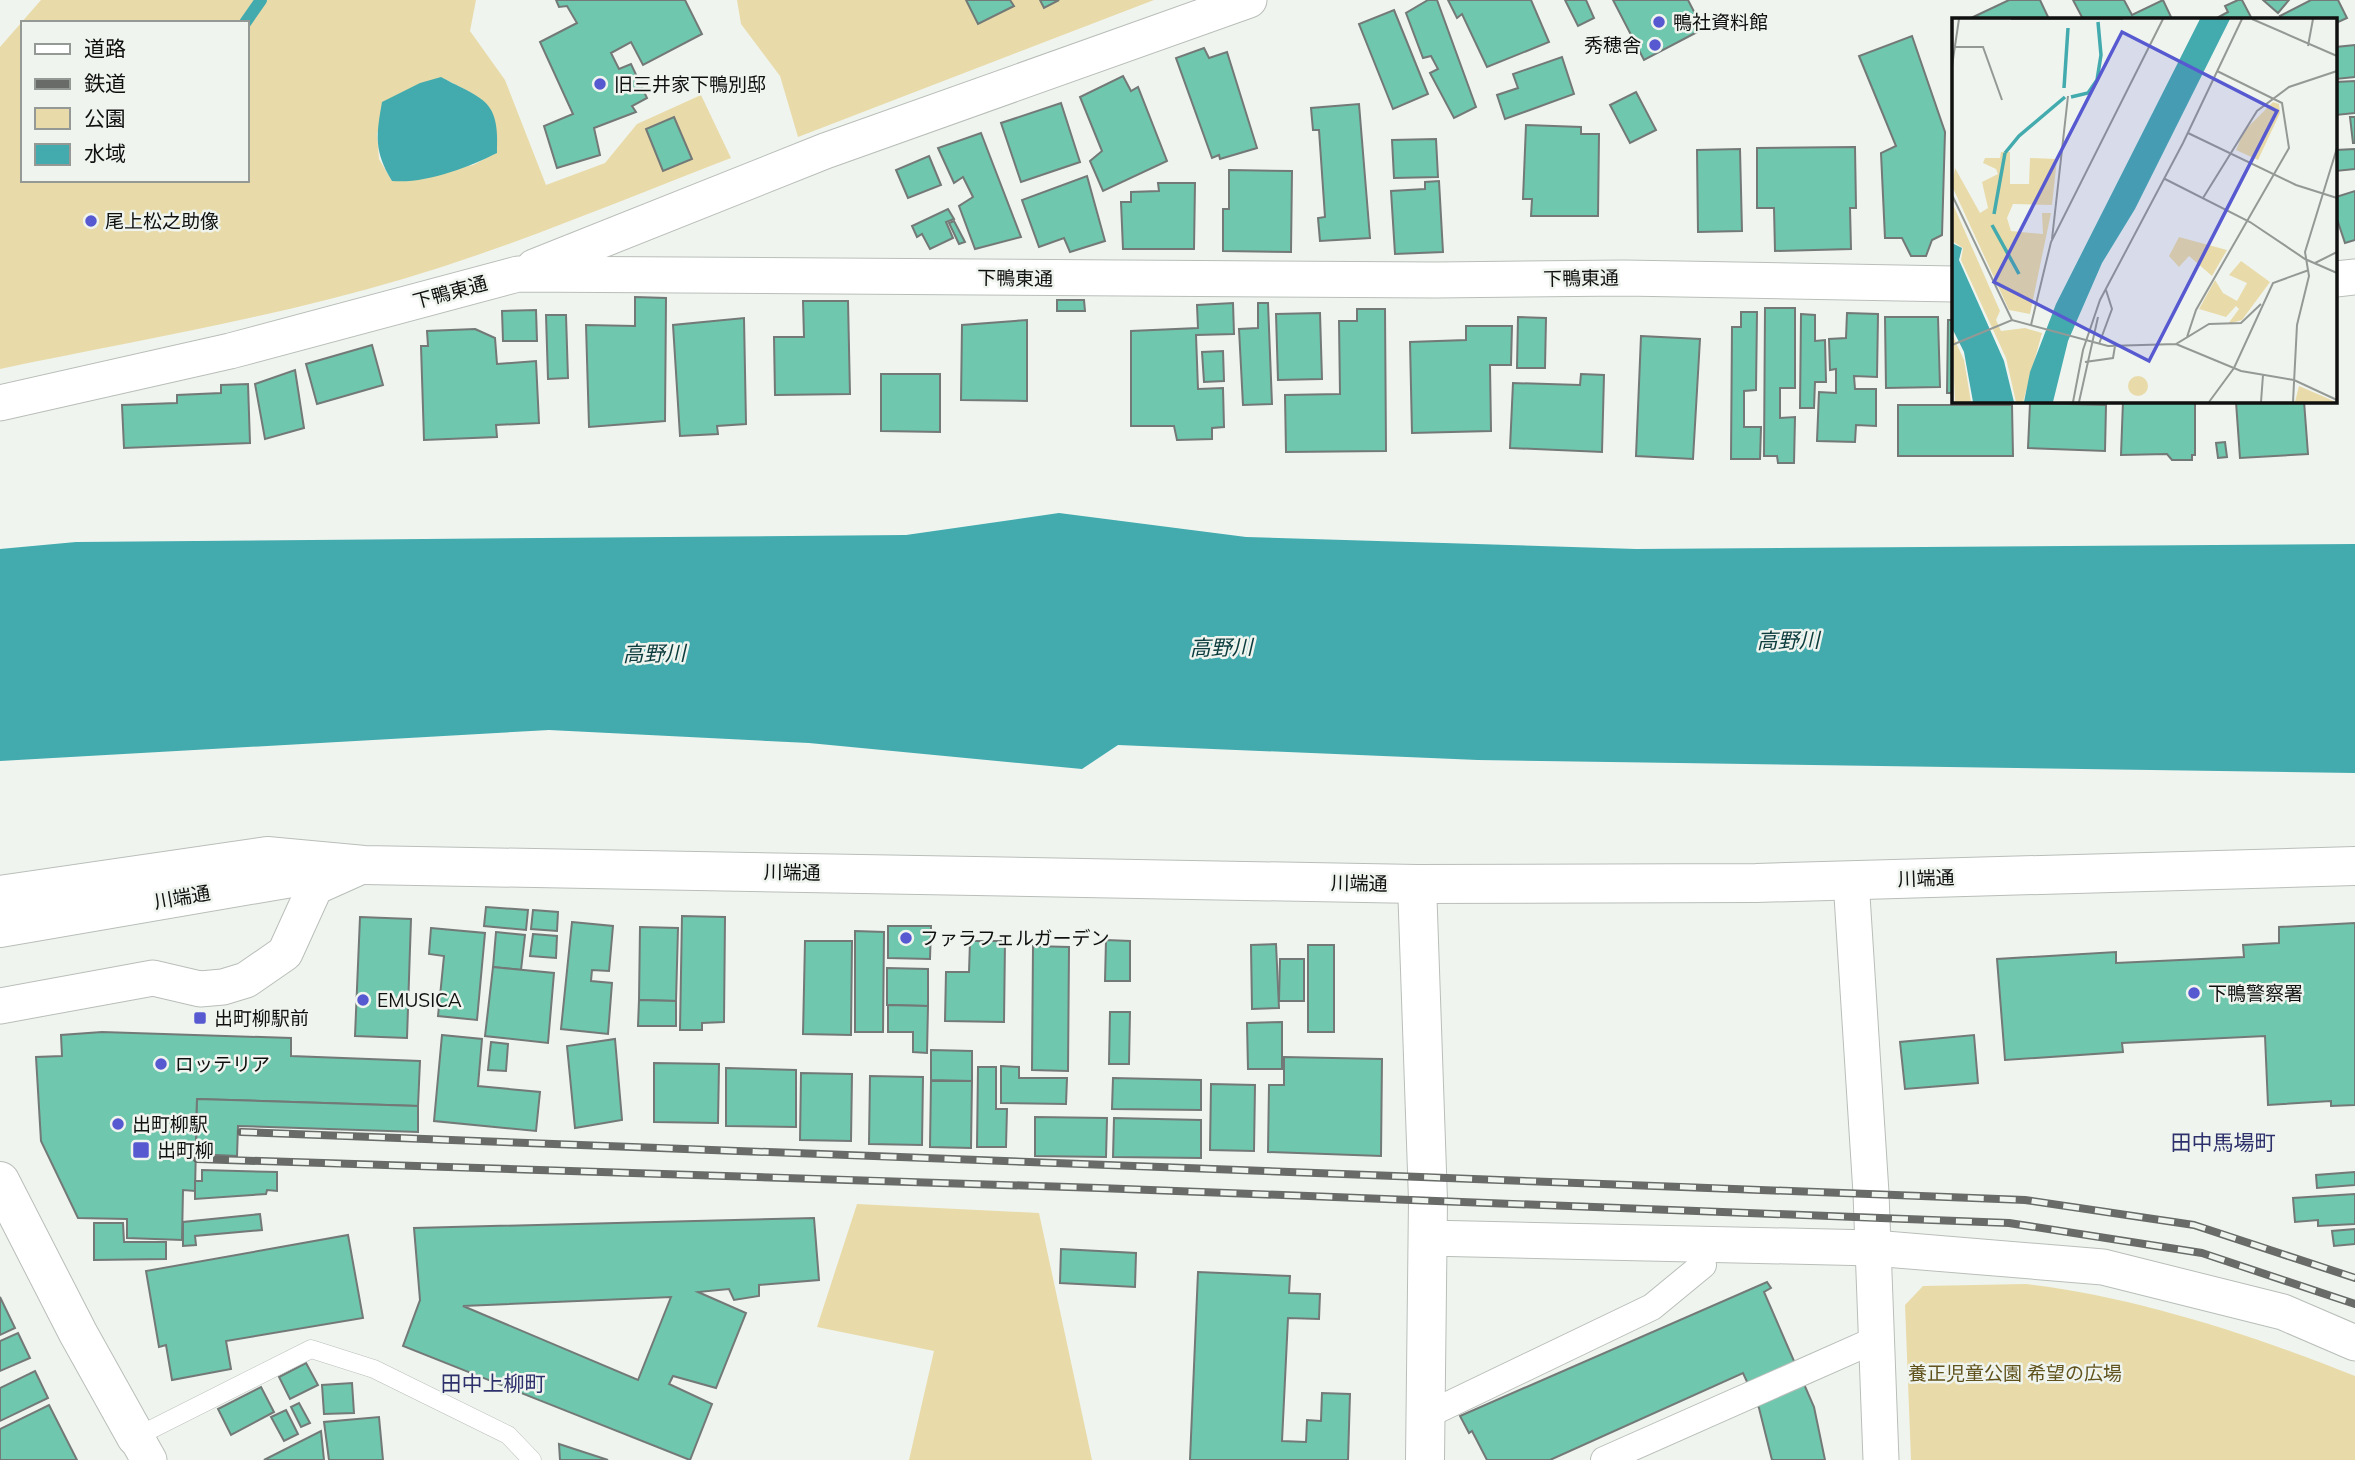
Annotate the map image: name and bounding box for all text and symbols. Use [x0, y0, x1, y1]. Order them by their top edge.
place label: 鴨社資料館 [1673, 10, 1768, 34]
marker: 鴨社資料館 [1651, 14, 1667, 30]
inset map [1952, 18, 2338, 402]
legend [21, 21, 248, 182]
place label: 秀穂舎 [1584, 33, 1641, 57]
text: 道路 [84, 35, 126, 61]
marker: 秀穂舎 [1647, 37, 1663, 53]
text: 鉄道 [84, 70, 126, 96]
place label: 旧三井家下鴨別邸 [614, 72, 766, 96]
marker: 旧三井家下鴨別邸 [592, 76, 608, 92]
text: 公園 [84, 105, 126, 131]
text: 水域 [84, 140, 126, 166]
place label: 尾上松之助像 [105, 209, 219, 233]
marker: 尾上松之助像 [83, 213, 99, 229]
street label: 下鴨東通 [977, 265, 1053, 291]
street label: 下鴨東通 [1543, 265, 1619, 291]
street label: 下鴨東通 [410, 271, 490, 313]
water label: 高野川 [1756, 626, 1822, 654]
water label: 高野川 [1189, 633, 1255, 661]
water label: 高野川 [622, 639, 688, 667]
street label: 川端通 [763, 860, 821, 884]
street label: 川端通 [1897, 865, 1955, 891]
street label: 川端通 [1330, 871, 1388, 895]
street label: 川端通 [152, 880, 212, 914]
place label: ファラフェルガーデン [920, 926, 1109, 950]
marker: ファラフェルガーデン [898, 930, 914, 946]
place label: 下鴨警察署 [2208, 981, 2303, 1005]
marker: 下鴨警察署 [2186, 985, 2202, 1001]
place label: EMUSICA [377, 988, 462, 1012]
marker: EMUSICA [355, 992, 371, 1008]
place label: 出町柳駅前 [214, 1006, 309, 1030]
marker: 出町柳駅前 [192, 1010, 208, 1026]
place label: ロッテリア [175, 1052, 270, 1076]
marker: ロッテリア [153, 1056, 169, 1072]
place label: 出町柳駅 [132, 1112, 208, 1136]
marker: 出町柳駅 [110, 1116, 126, 1132]
district label: 田中馬場町 [2171, 1129, 2276, 1155]
place label: 出町柳 [157, 1138, 214, 1162]
marker: 出町柳 [131, 1140, 151, 1160]
park label: 養正児童公園 希望の広場 [1908, 1361, 2122, 1385]
district label: 田中上柳町 [441, 1370, 546, 1396]

